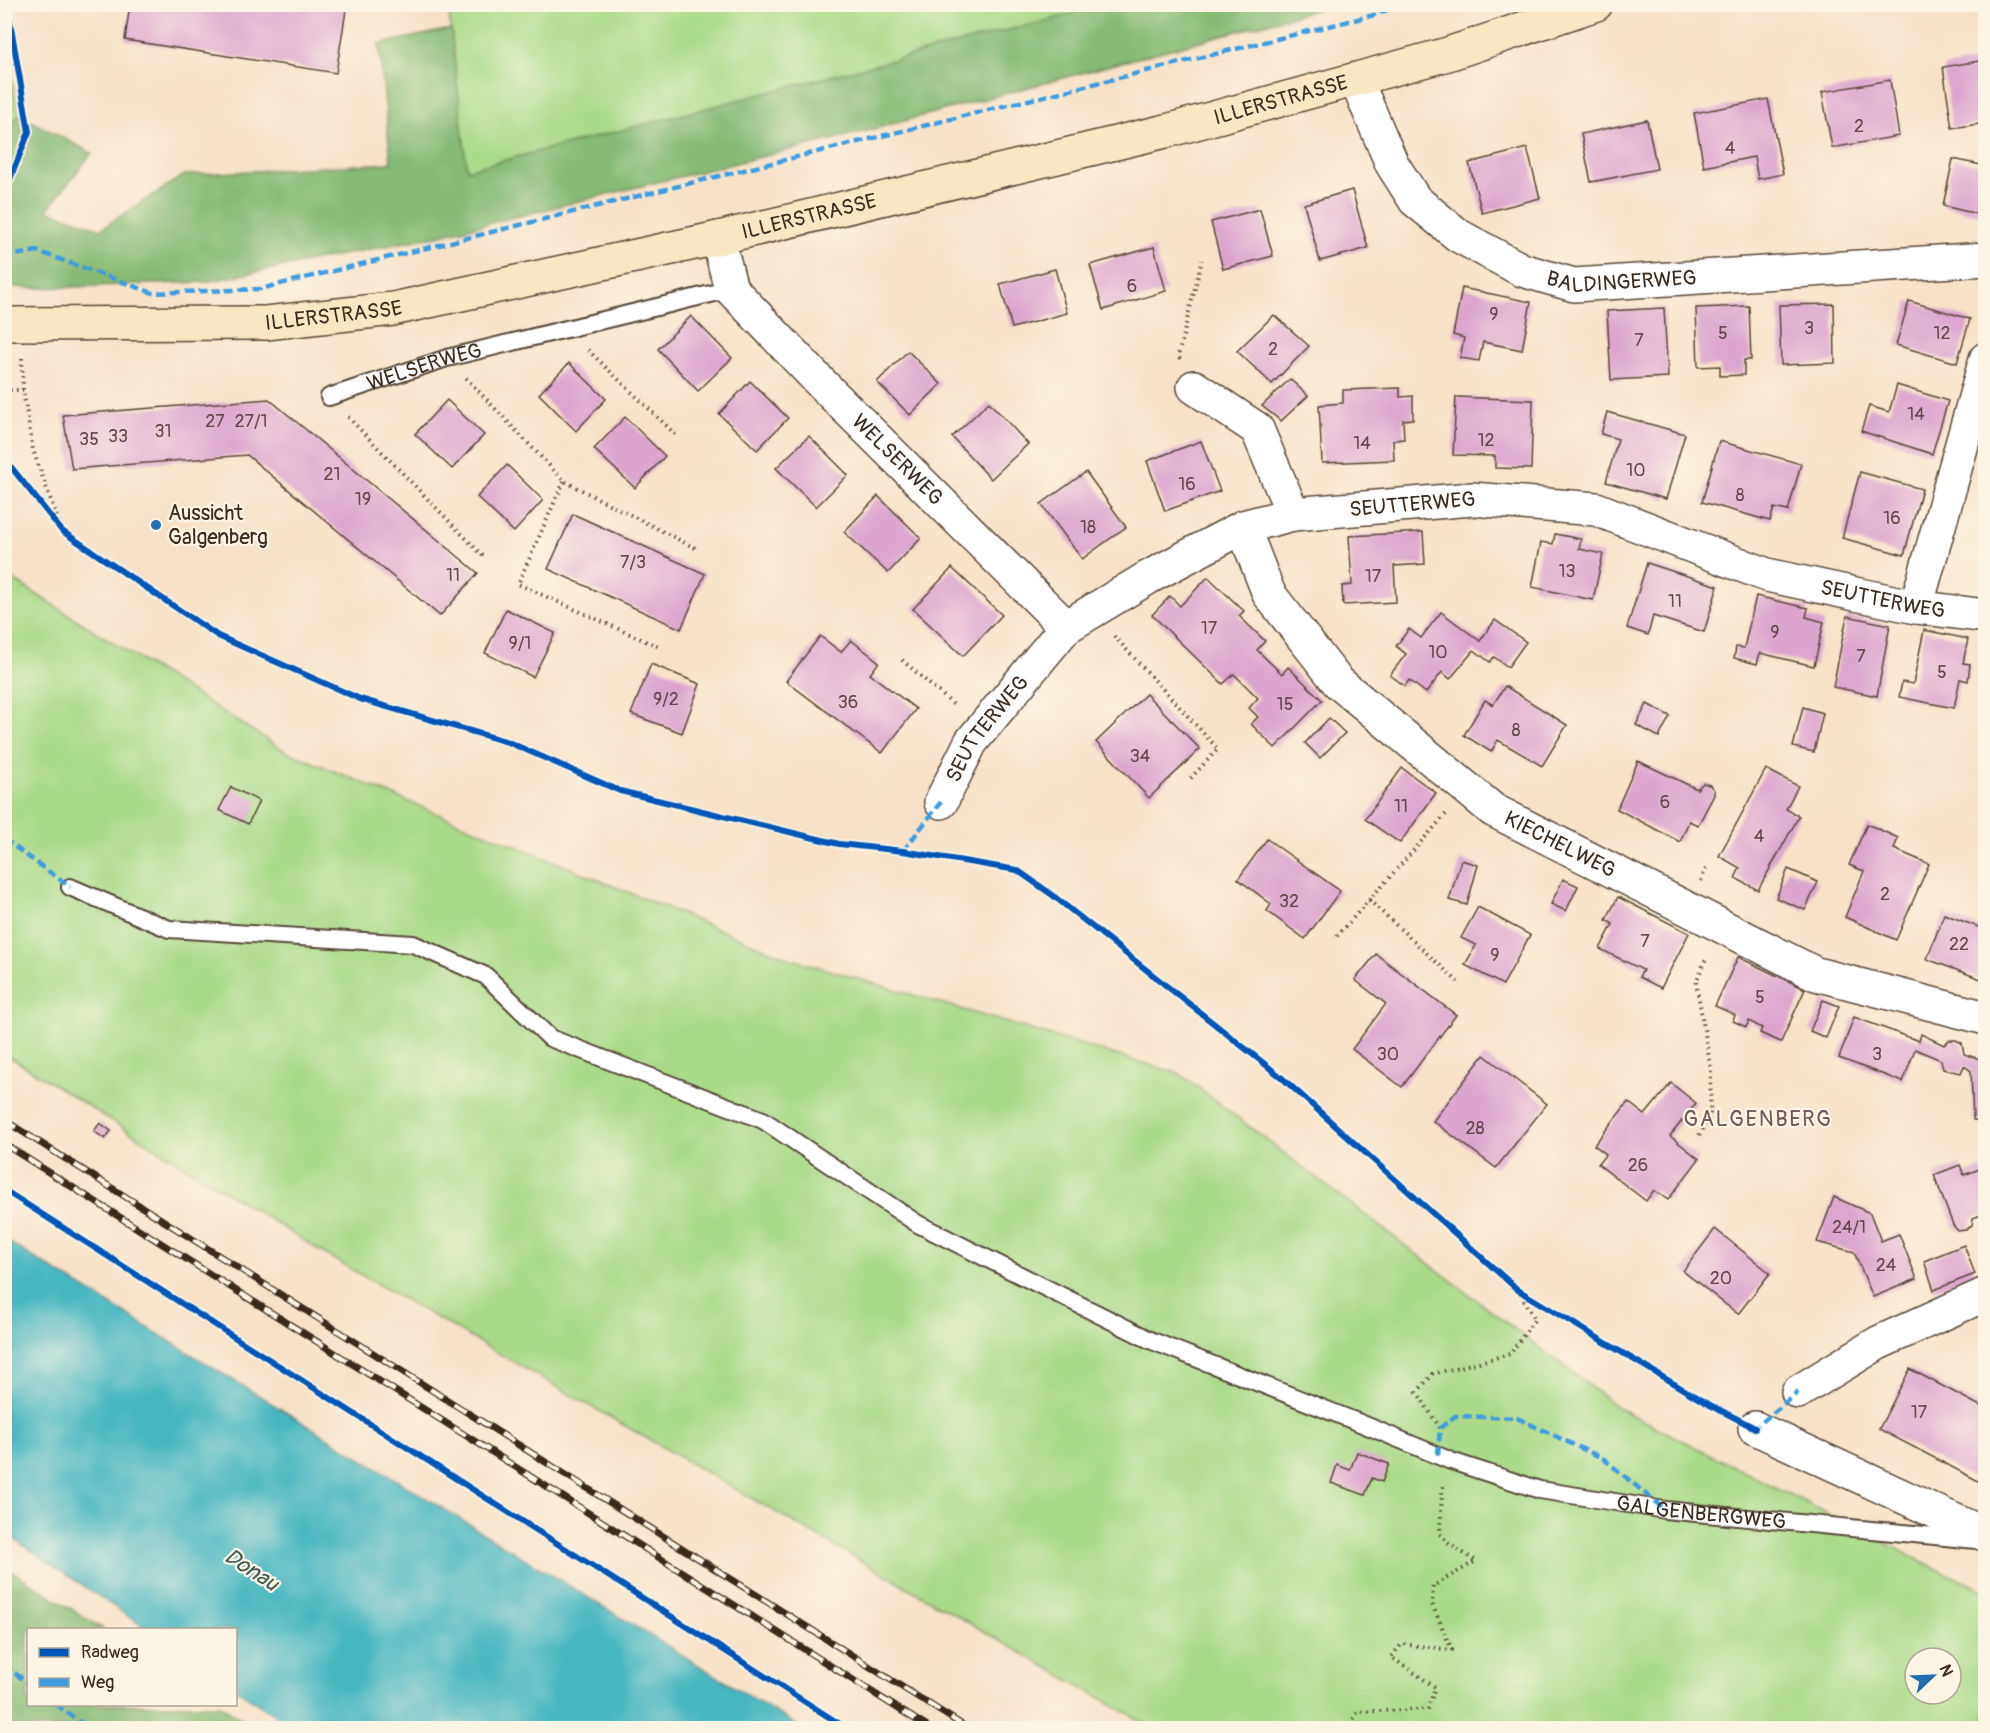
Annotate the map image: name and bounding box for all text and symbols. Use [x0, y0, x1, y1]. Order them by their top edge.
street label: ILLERSTRASSE [1211, 69, 1351, 131]
house number: 2 [1854, 115, 1864, 138]
house number: 4 [1725, 137, 1736, 160]
street label: ILLERSTRASSE [739, 188, 879, 246]
street label: BALDINGERWEG [1543, 264, 1697, 299]
house number: 6 [1127, 275, 1137, 298]
street label: ILLERSTRASSE [264, 294, 405, 337]
house number: 9 [1489, 303, 1499, 326]
house number: 3 [1804, 317, 1814, 340]
house number: 5 [1718, 322, 1728, 345]
house number: 12 [1933, 322, 1951, 345]
house number: 7 [1634, 329, 1644, 352]
street label: WELSERWEG [363, 337, 484, 398]
house number: 2 [1268, 338, 1278, 361]
house number: 14 [1907, 403, 1925, 426]
street label: WELSERWEG [846, 408, 949, 511]
house number: 27 [205, 410, 225, 433]
house number: 27/1 [234, 410, 268, 433]
house number: 31 [154, 420, 172, 443]
house number: 33 [108, 425, 128, 448]
house number: 35 [79, 428, 99, 451]
house number: 12 [1477, 429, 1495, 452]
house number: 14 [1353, 432, 1371, 455]
house number: 10 [1626, 459, 1646, 482]
house number: 21 [323, 463, 341, 486]
house number: 16 [1178, 473, 1196, 496]
house number: 8 [1735, 484, 1745, 507]
street label: SEUTTERWEG [1348, 486, 1476, 523]
house number: 19 [355, 488, 371, 511]
place label: Aussicht Galgenberg [168, 500, 268, 551]
house number: 16 [1883, 507, 1901, 530]
house number: 18 [1080, 516, 1096, 539]
marker: Aussicht Galgenberg [149, 518, 163, 532]
house number: 7/3 [620, 551, 646, 574]
house number: 13 [1558, 560, 1576, 583]
house number: 11 [446, 564, 460, 587]
house number: 17 [1365, 565, 1382, 588]
street label: SEUTTERWEG [1818, 574, 1947, 625]
house number: 11 [1668, 590, 1682, 613]
house number: 17 [1201, 617, 1218, 640]
house number: 9 [1770, 621, 1780, 644]
house number: 9/1 [509, 632, 531, 655]
house number: 10 [1428, 641, 1448, 664]
house number: 7 [1856, 645, 1866, 668]
house number: 5 [1937, 661, 1947, 684]
street label: SEUTTERWEG [940, 670, 1035, 787]
house number: 9/2 [653, 688, 679, 711]
house number: 36 [838, 691, 858, 714]
house number: 15 [1277, 693, 1293, 716]
house number: 8 [1511, 719, 1521, 742]
house number: 34 [1130, 745, 1151, 768]
house number: 6 [1660, 791, 1670, 814]
house number: 11 [1394, 795, 1408, 818]
street label: KIECHELWEG [1500, 805, 1620, 884]
house number: 4 [1754, 825, 1765, 848]
house number: 2 [1880, 883, 1890, 906]
house number: 32 [1279, 890, 1299, 913]
house number: 7 [1640, 930, 1650, 953]
house number: 22 [1949, 933, 1969, 956]
house number: 9 [1490, 944, 1500, 967]
house number: 5 [1755, 986, 1765, 1009]
house number: 30 [1377, 1043, 1399, 1066]
house number: 3 [1872, 1043, 1882, 1066]
district label: GALGENBERG [1684, 1105, 1832, 1133]
house number: 28 [1465, 1117, 1485, 1140]
house number: 26 [1628, 1154, 1648, 1177]
house number: 24/1 [1832, 1216, 1866, 1239]
house number: 24 [1876, 1254, 1897, 1277]
house number: 20 [1710, 1267, 1732, 1290]
house number: 17 [1911, 1401, 1928, 1424]
street label: GALGENBERGWEG [1614, 1489, 1787, 1536]
water label: Donau [219, 1542, 285, 1599]
legend [27, 1628, 237, 1706]
text: Radweg [81, 1641, 139, 1664]
north arrow [1903, 1646, 1963, 1706]
text: N [1935, 1662, 1957, 1680]
text: Weg [81, 1671, 114, 1694]

